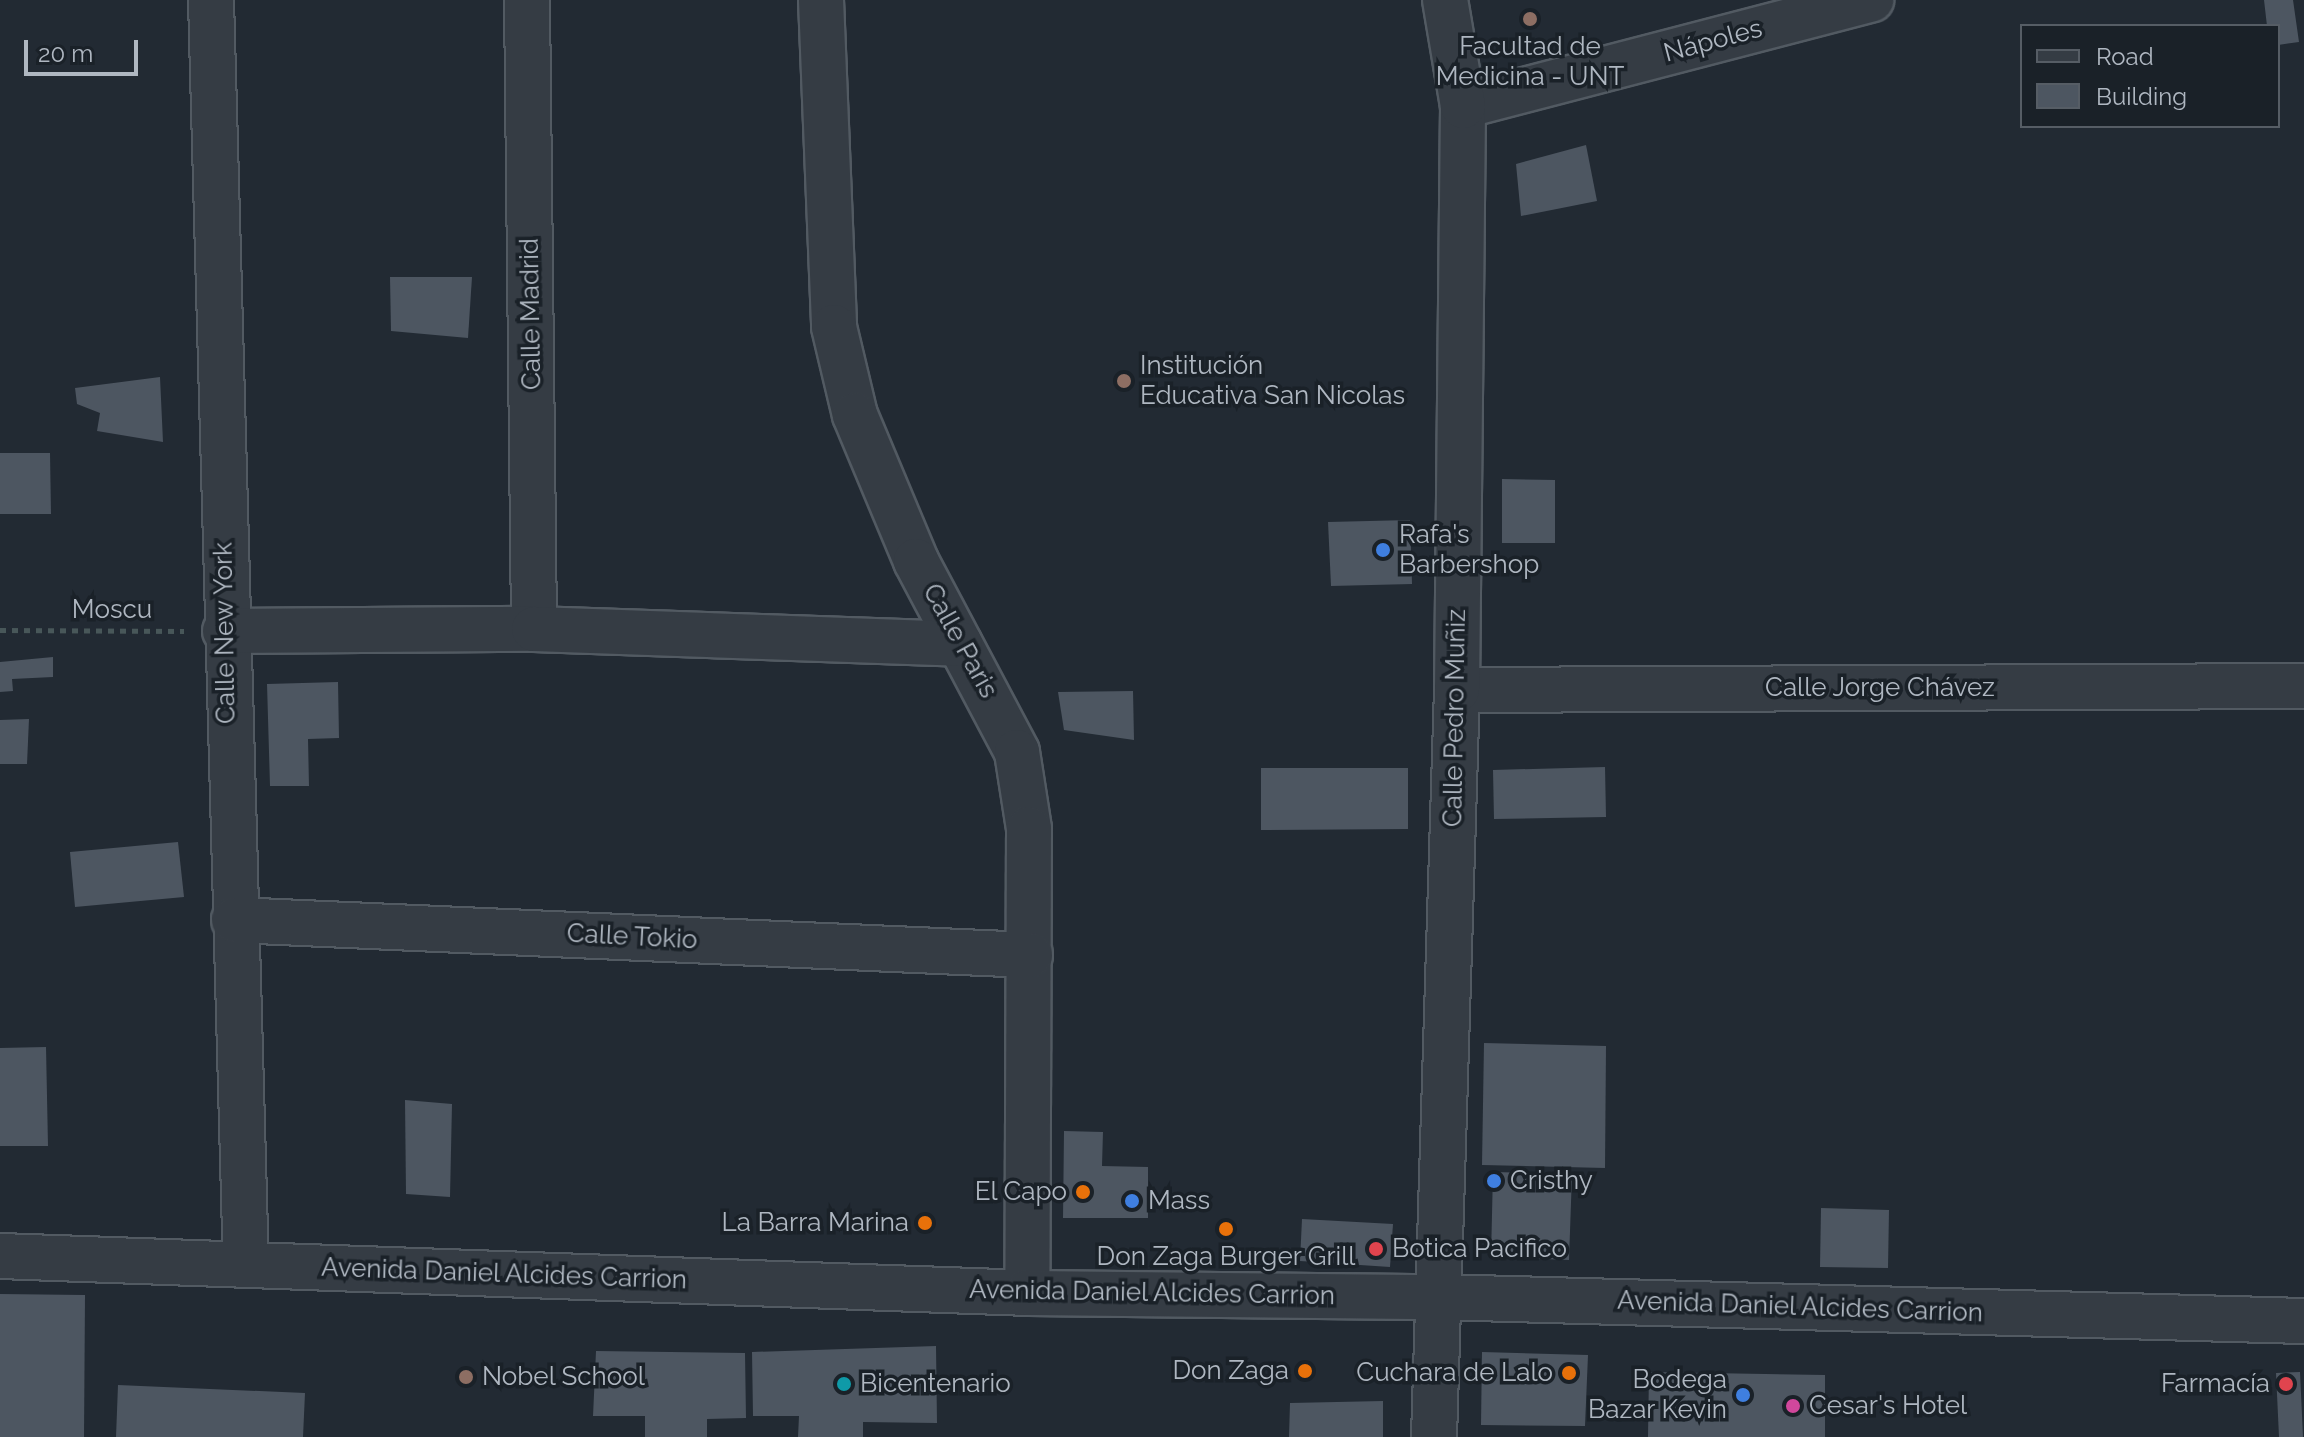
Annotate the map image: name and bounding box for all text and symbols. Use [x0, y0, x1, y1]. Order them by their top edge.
marker: Facultad de Medicina - UNT [1521, 10, 1539, 28]
street label: Nápoles [1660, 13, 1766, 69]
scale bar [28, 24, 142, 74]
legend [2020, 24, 2280, 128]
place label: Facultad de Medicina - UNT [1436, 31, 1624, 92]
text: 20 m [38, 39, 93, 68]
text: Road [2096, 42, 2154, 71]
text: Building [2096, 82, 2187, 111]
street label: Calle Madrid [514, 238, 548, 390]
place label: Institución Educativa San Nicolas [1140, 350, 1405, 412]
marker: Institución Educativa San Nicolas [1115, 372, 1133, 390]
place label: Rafa's Barbershop [1399, 519, 1539, 580]
street label: Calle New York [208, 541, 242, 725]
marker: Rafa's Barbershop [1374, 541, 1392, 559]
street label: Calle Paris [916, 579, 1004, 703]
street label: Moscu [72, 594, 152, 626]
street label: Calle Pedro Muñiz [1437, 609, 1473, 827]
street label: Calle Jorge Chávez [1765, 672, 1995, 704]
street label: Calle Tokio [566, 918, 698, 956]
place label: Cristhy [1510, 1165, 1593, 1197]
marker: Cristhy [1485, 1172, 1503, 1190]
place label: El Capo [974, 1176, 1067, 1208]
marker: El Capo [1074, 1183, 1092, 1201]
place label: Mass [1148, 1185, 1210, 1217]
marker: Mass [1123, 1192, 1141, 1210]
place label: La Barra Marina [722, 1207, 909, 1239]
marker: La Barra Marina [916, 1214, 934, 1232]
marker: Don Zaga Burger Grill [1217, 1220, 1235, 1238]
place label: Botica Pacifico [1392, 1233, 1567, 1265]
marker: Botica Pacifico [1367, 1240, 1385, 1258]
place label: Don Zaga Burger Grill [1096, 1241, 1356, 1273]
street label: Avenida Daniel Alcides Carrion [320, 1252, 688, 1296]
street label: Avenida Daniel Alcides Carrion [968, 1274, 1336, 1312]
street label: Avenida Daniel Alcides Carrion [1616, 1285, 1984, 1329]
place label: Don Zaga [1172, 1355, 1289, 1387]
place label: Cuchara de Lalo [1356, 1357, 1553, 1389]
place label: Nobel School [482, 1361, 646, 1393]
marker: Don Zaga [1296, 1362, 1314, 1380]
marker: Cuchara de Lalo [1560, 1364, 1578, 1382]
place label: Bodega Bazar Kevin [1587, 1364, 1727, 1426]
marker: Nobel School [457, 1368, 475, 1386]
place label: Bicentenario [860, 1368, 1011, 1400]
place label: Farmacía [2161, 1368, 2270, 1400]
marker: Bicentenario [835, 1375, 853, 1393]
marker: Farmacía [2277, 1375, 2295, 1393]
marker: Bodega Bazar Kevin [1734, 1386, 1752, 1404]
place label: Cesar's Hotel [1809, 1390, 1967, 1422]
marker: Cesar's Hotel [1784, 1397, 1802, 1415]

